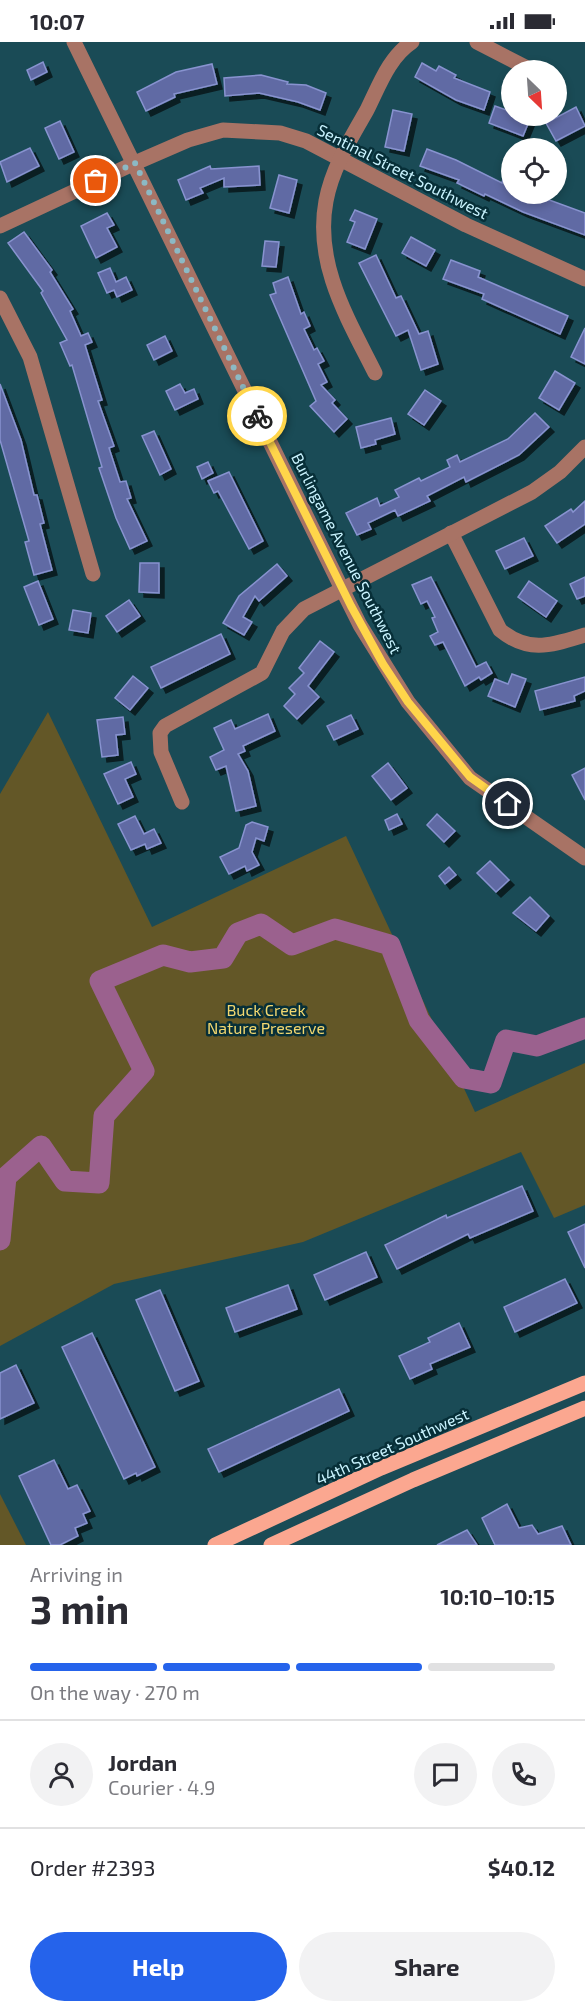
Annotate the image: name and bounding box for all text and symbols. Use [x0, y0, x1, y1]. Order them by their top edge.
text: 10:07 [30, 8, 85, 34]
north arrow [501, 60, 567, 126]
map controls [501, 60, 567, 204]
street label: Sentinal Street Southwest [314, 120, 492, 222]
button: locate [501, 138, 567, 204]
pin [70, 155, 121, 206]
icon: bag [79, 164, 112, 197]
courier [227, 386, 287, 446]
icon: bike [241, 400, 274, 433]
street label: Burlingame Avenue Southwest [288, 450, 406, 656]
pin [482, 778, 533, 829]
icon: home [491, 787, 524, 820]
park label: Buck Creek Nature Preserve [207, 1000, 325, 1037]
street label: 44th Street Southwest [313, 1404, 471, 1488]
text: Arriving in [30, 1562, 123, 1586]
text: 10:10–10:15 [440, 1583, 555, 1609]
text: 3 min [30, 1585, 129, 1632]
text: On the way · 270 m [30, 1680, 200, 1704]
button: person [30, 1743, 93, 1806]
button: chat [414, 1743, 477, 1806]
button: phone [492, 1743, 555, 1806]
text: Jordan [108, 1749, 177, 1775]
text: Courier · 4.9 [108, 1775, 215, 1799]
text: Order #2393 [30, 1854, 155, 1880]
text: $40.12 [488, 1854, 555, 1880]
button: Help [30, 1932, 287, 2001]
button: Share [299, 1932, 555, 2001]

